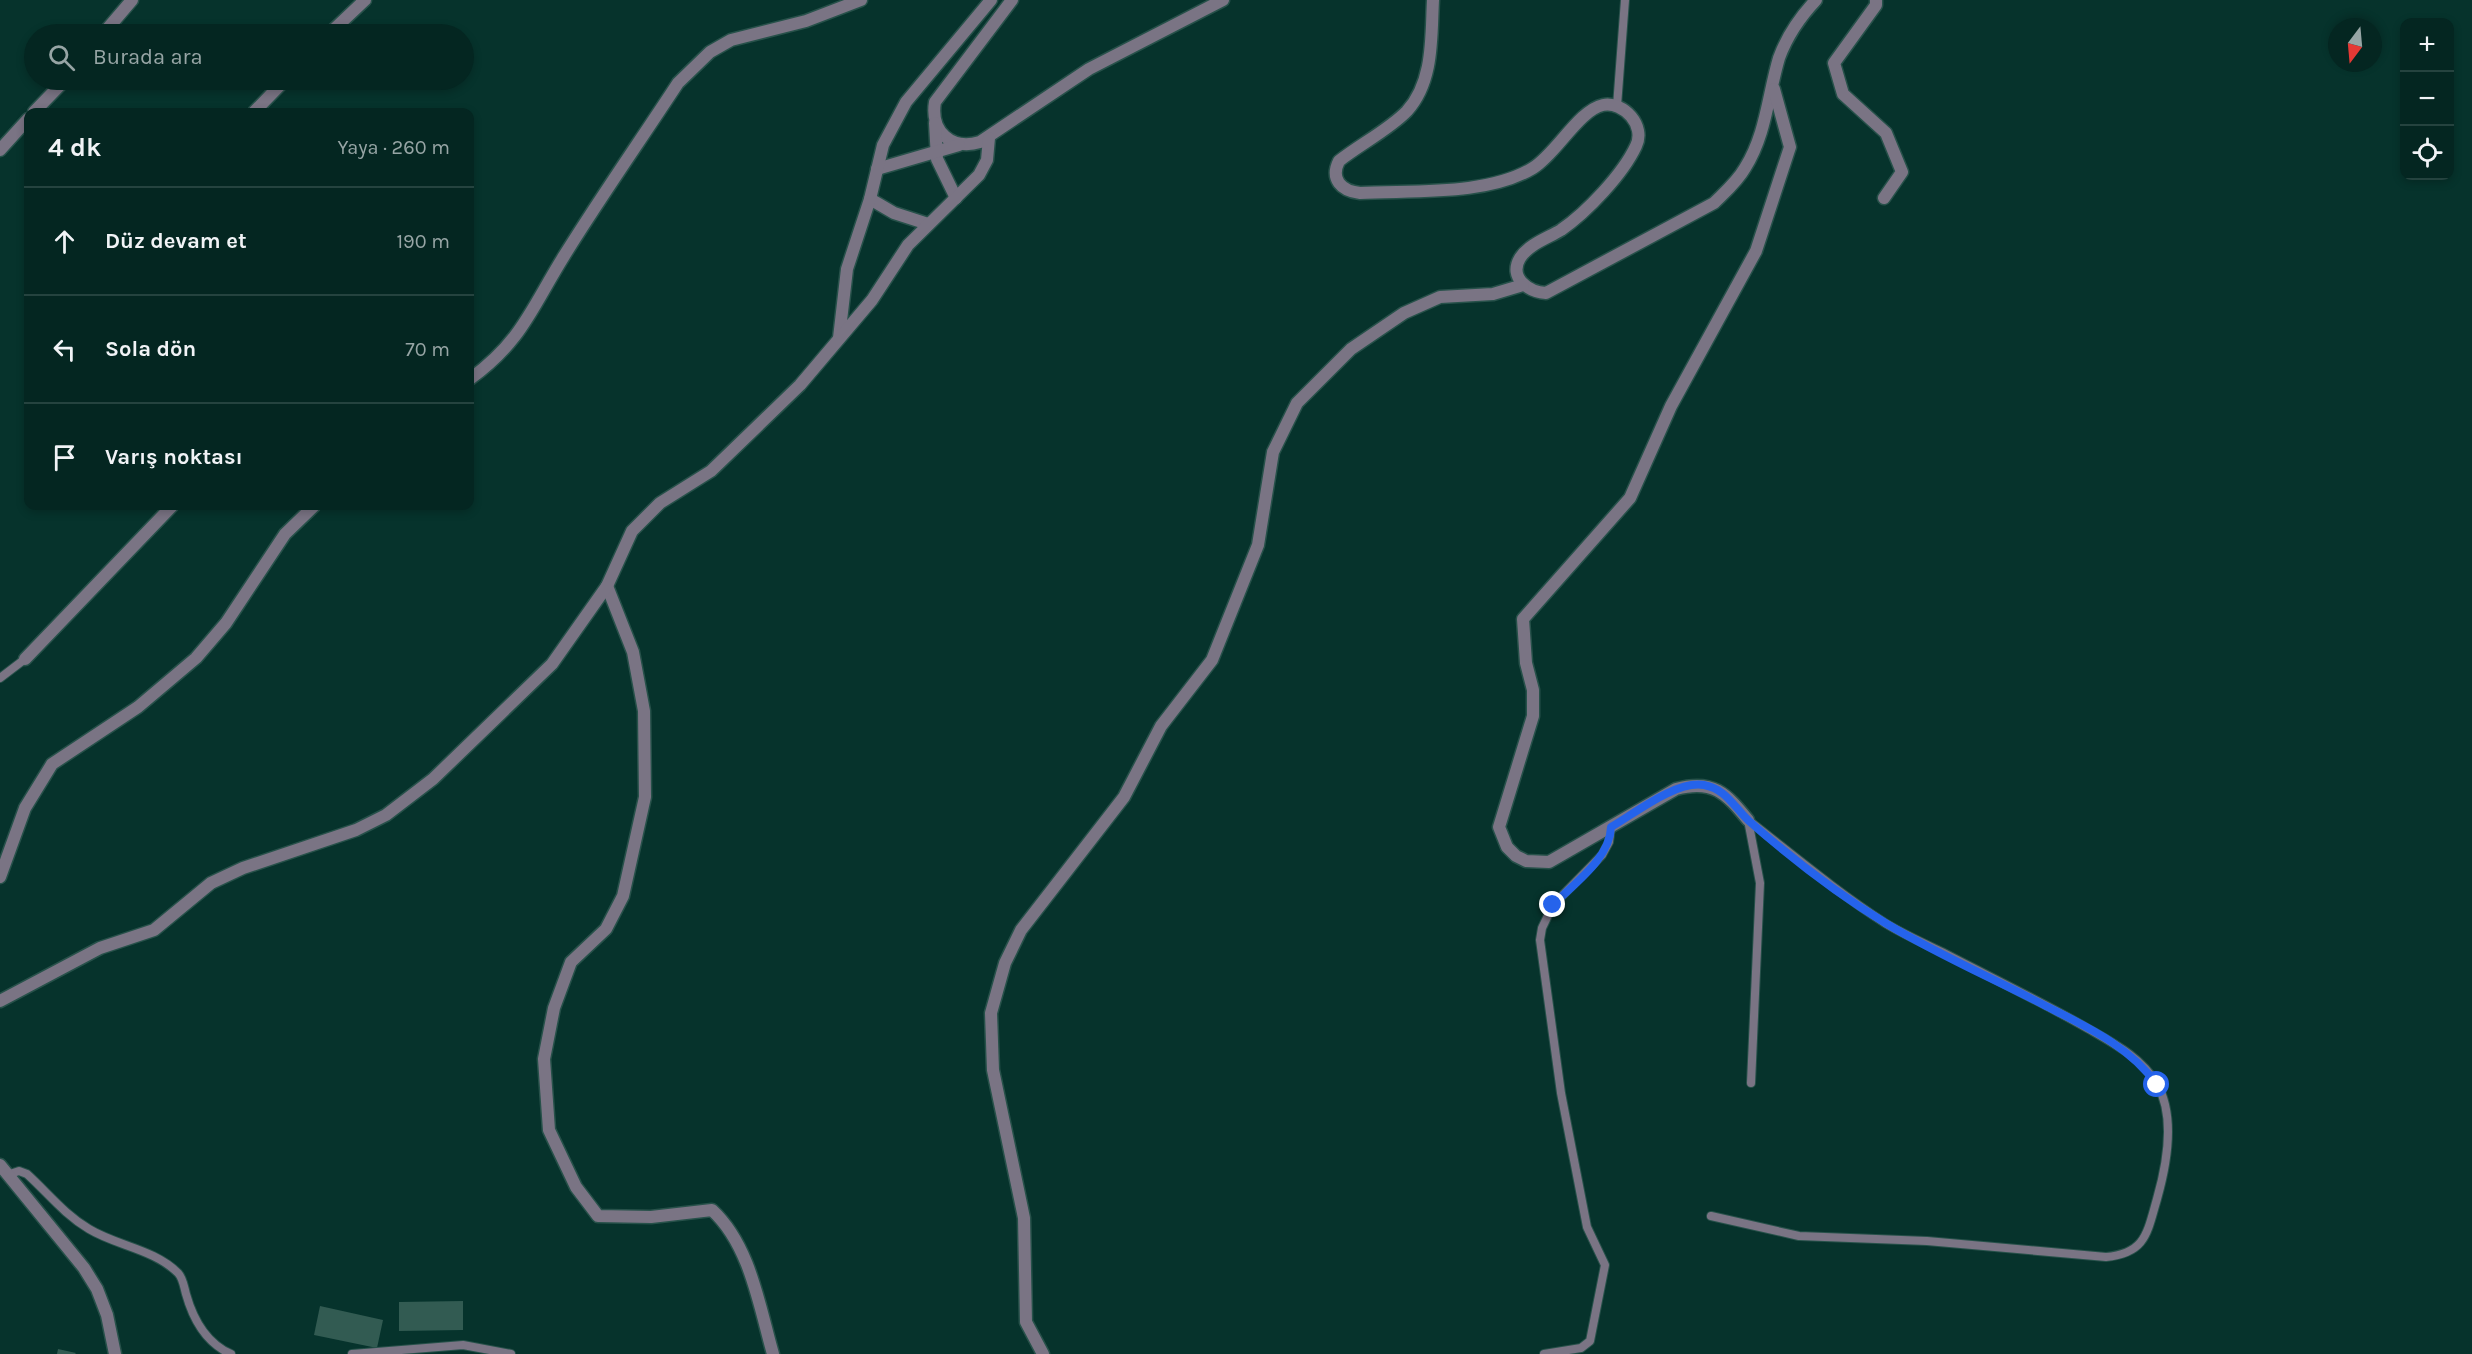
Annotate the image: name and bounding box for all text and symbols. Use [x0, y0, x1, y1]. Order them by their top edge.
north arrow [2328, 18, 2382, 72]
map controls [2400, 18, 2454, 180]
button: + [2400, 18, 2454, 72]
search box [24, 24, 474, 90]
icon: search [45, 41, 78, 74]
text: Burada ara [93, 44, 203, 70]
button: − [2400, 72, 2454, 126]
button: locate [2400, 126, 2454, 180]
text: 4 dk [48, 132, 101, 163]
text: Yaya · 260 m [337, 136, 450, 159]
icon: ahead [48, 225, 81, 258]
text: Düz devam et [105, 228, 247, 254]
text: 190 m [396, 230, 450, 253]
icon: left [48, 333, 81, 366]
text: Sola dön [105, 336, 196, 362]
text: 70 m [405, 338, 450, 361]
icon: arrive [48, 441, 81, 474]
text: Varış noktası [105, 444, 243, 470]
route end [1539, 891, 1565, 917]
route start [2143, 1071, 2169, 1097]

